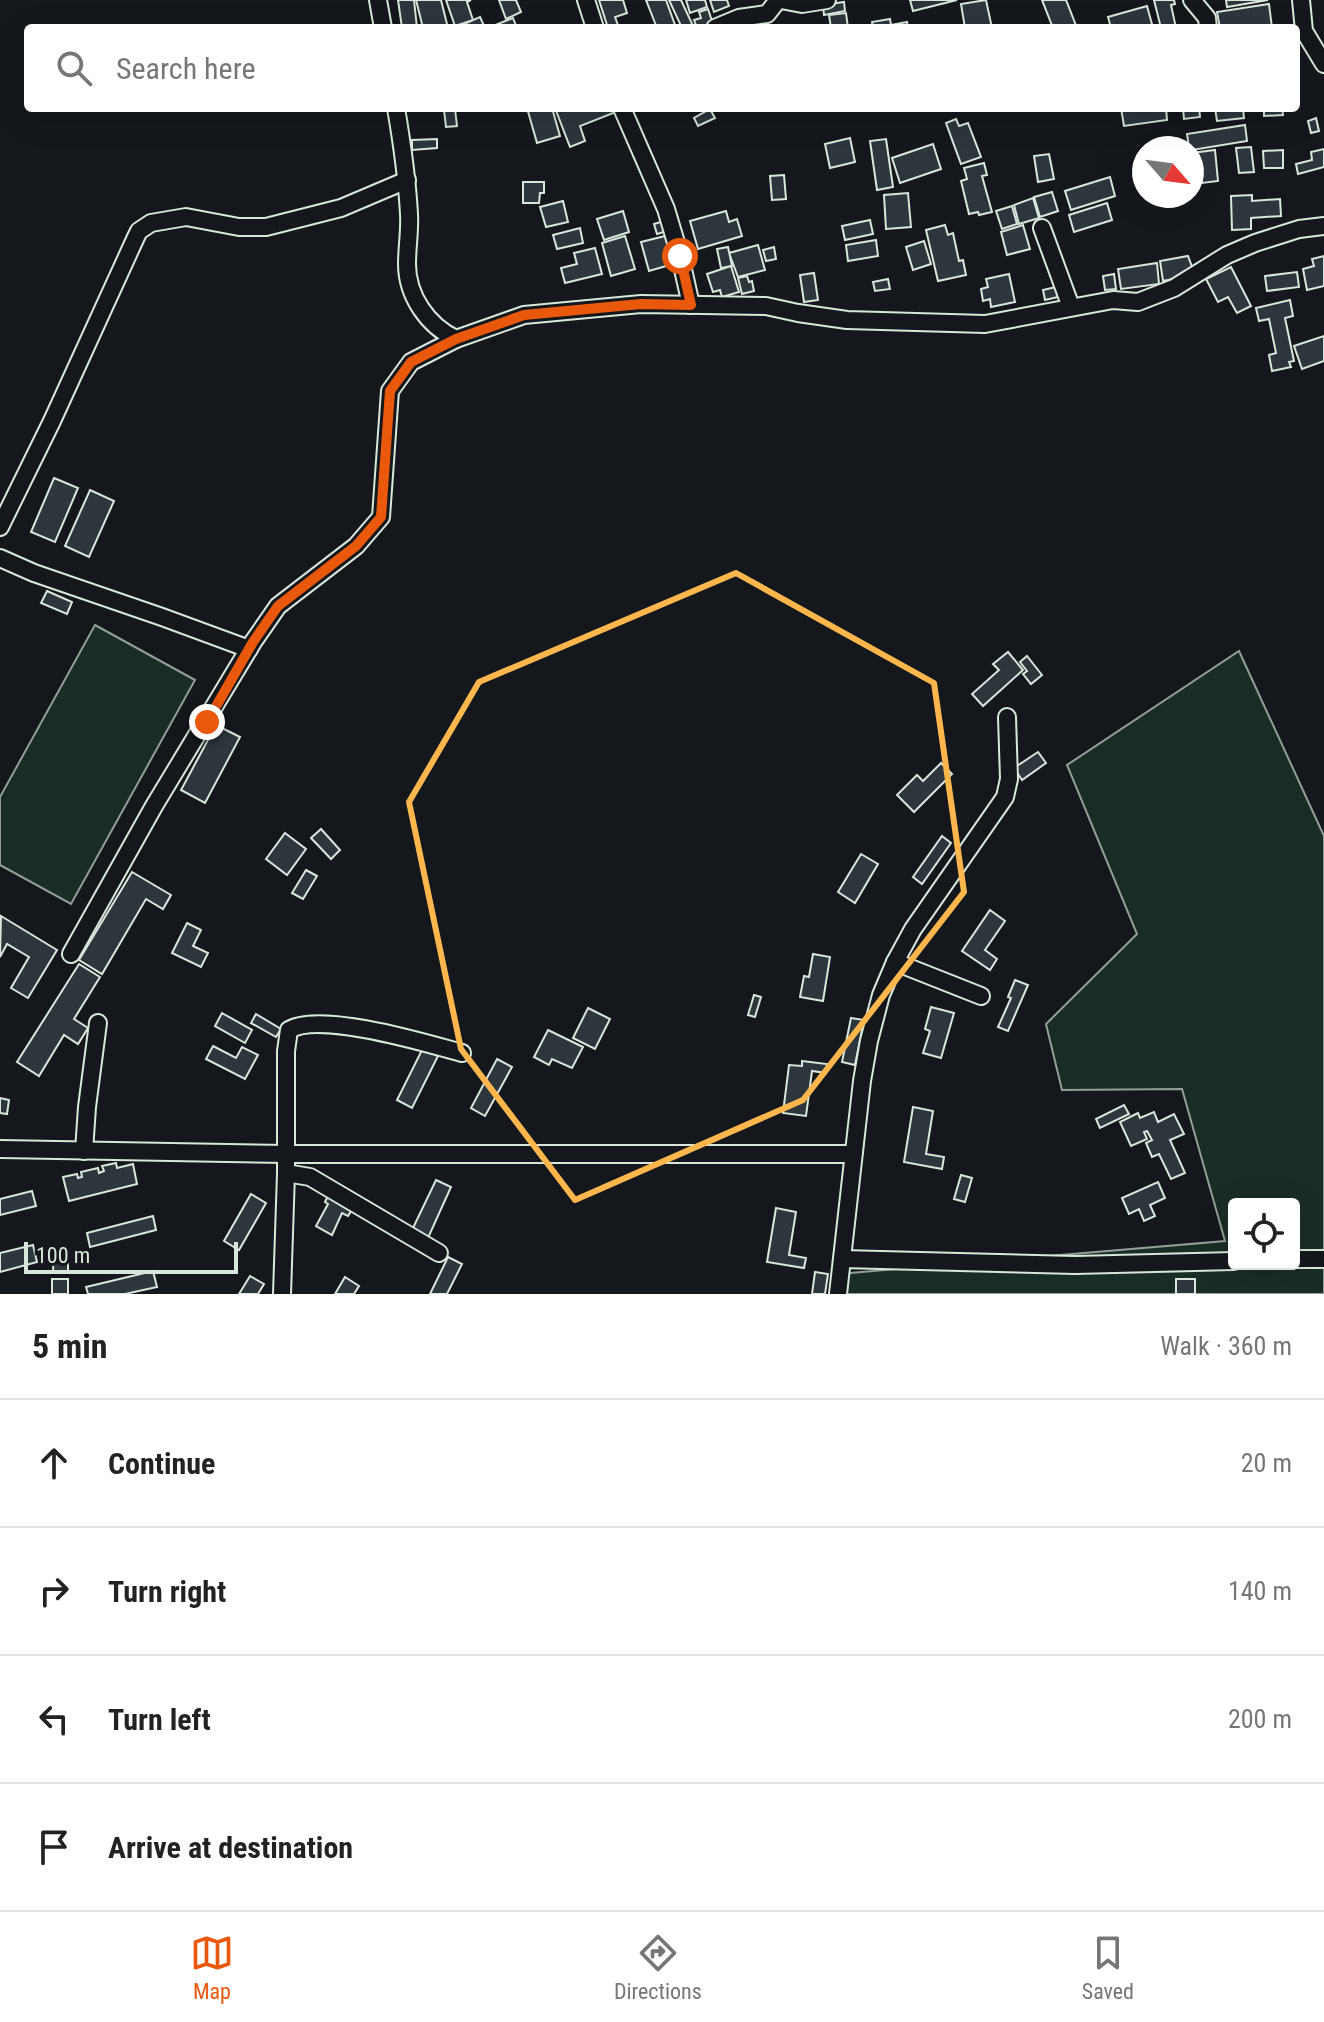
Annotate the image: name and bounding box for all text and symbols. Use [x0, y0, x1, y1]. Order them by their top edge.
search box [24, 24, 1300, 112]
icon: search [52, 46, 96, 90]
text: Search here [116, 51, 256, 86]
north arrow [1132, 136, 1204, 208]
route start [662, 238, 698, 274]
route end [189, 704, 225, 740]
map controls [1228, 1198, 1300, 1270]
button: locate [1228, 1198, 1300, 1270]
scale bar [24, 1238, 238, 1274]
text: 100 m [36, 1243, 90, 1268]
text: 5 min [32, 1326, 108, 1366]
text: Walk · 360 m [1160, 1331, 1292, 1361]
icon: ahead [32, 1441, 76, 1485]
text: Continue [108, 1446, 215, 1481]
text: 20 m [1241, 1448, 1292, 1478]
icon: right [32, 1569, 76, 1613]
text: Turn right [108, 1574, 226, 1609]
text: 140 m [1228, 1576, 1292, 1606]
icon: left [32, 1697, 76, 1741]
text: Turn left [108, 1702, 211, 1737]
text: 200 m [1228, 1704, 1292, 1734]
icon: arrive [32, 1825, 76, 1869]
text: Arrive at destination [108, 1830, 353, 1865]
tab: Map [190, 1931, 234, 2004]
tab: Directions [614, 1931, 702, 2004]
tab: Saved [1082, 1931, 1134, 2004]

